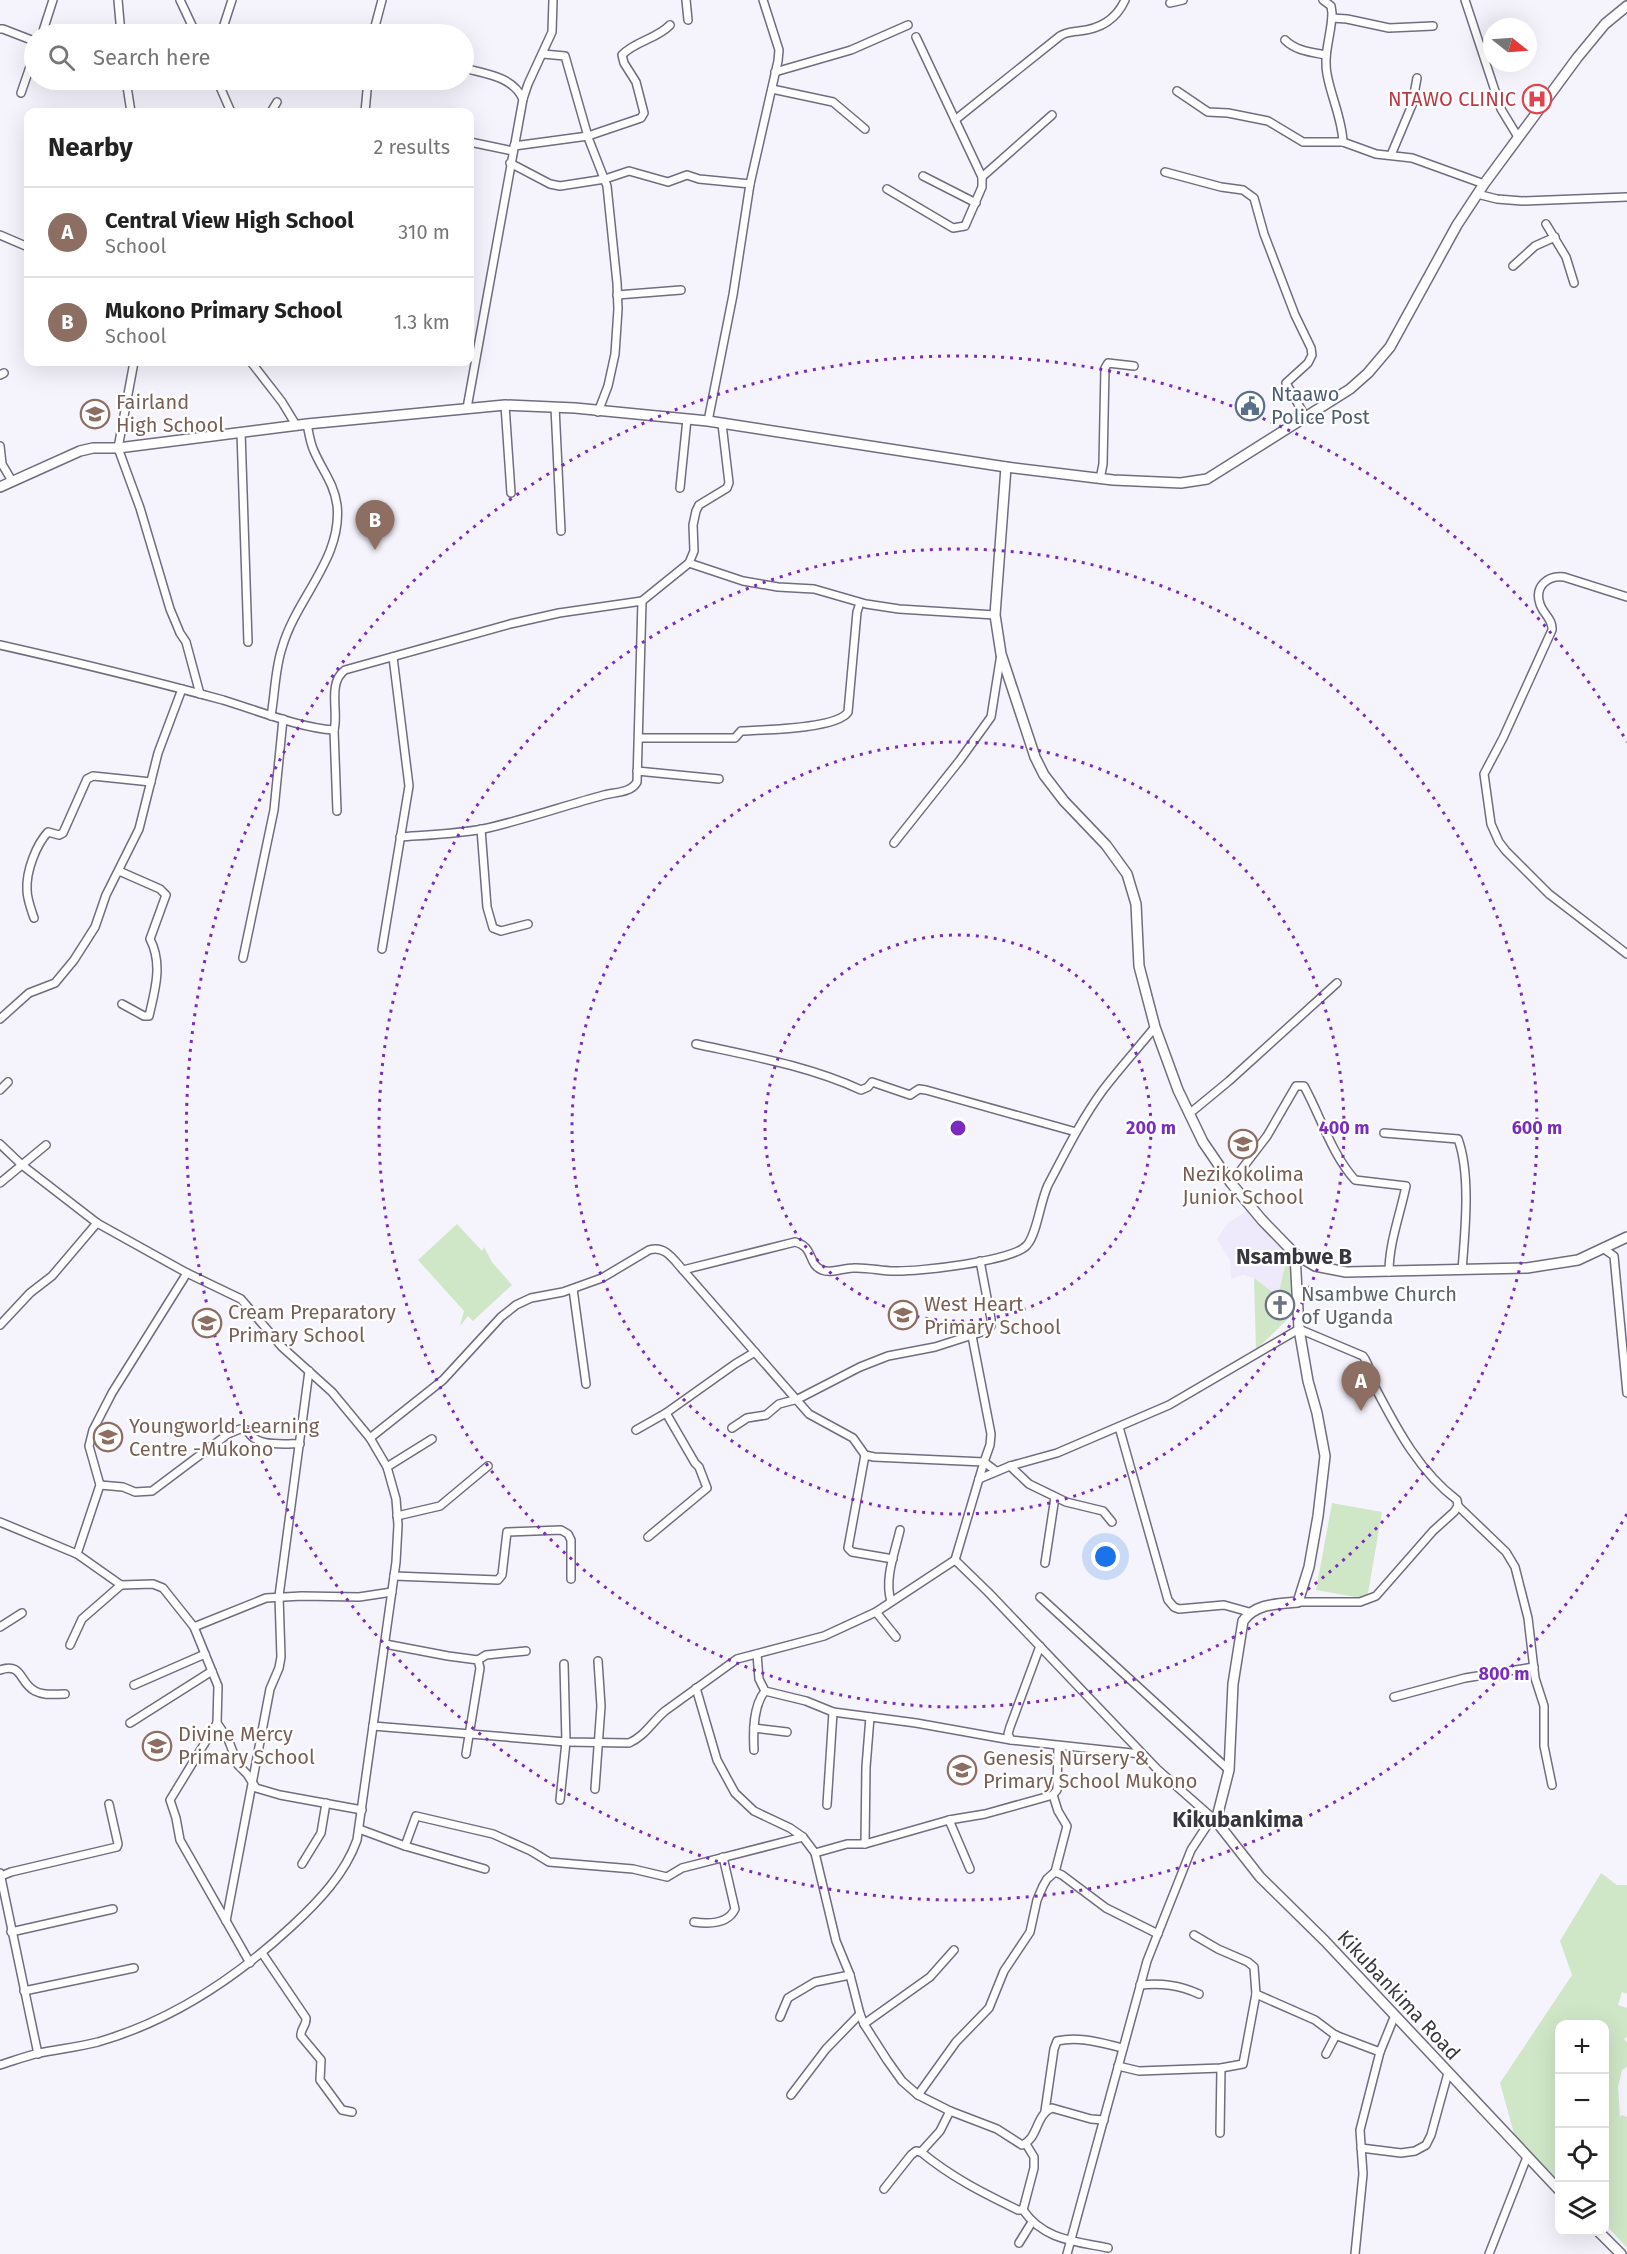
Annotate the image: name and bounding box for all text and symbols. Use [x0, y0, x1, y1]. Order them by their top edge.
north arrow [1483, 18, 1537, 72]
search box [24, 24, 474, 90]
icon: search [45, 41, 78, 74]
text: Search here [93, 44, 211, 71]
hospital icon: NTAWO CLINIC [1521, 83, 1553, 115]
place label: NTAWO CLINIC [1388, 87, 1516, 111]
text: Nearby [48, 132, 133, 163]
text: 2 results [373, 135, 450, 159]
text: Central View High School [105, 207, 354, 234]
text: A [62, 220, 73, 244]
text: 310 m [398, 220, 450, 244]
text: School [105, 234, 166, 258]
text: Mukono Primary School [105, 297, 342, 324]
text: B [61, 310, 74, 334]
text: 1.3 km [394, 310, 450, 334]
text: School [105, 324, 166, 348]
place label: Ntaawo Police Post [1271, 382, 1371, 429]
place label: Fairland High School [116, 390, 224, 437]
public building icon: Ntaawo Police Post [1234, 390, 1266, 422]
school or university icon: Fairland High School [79, 398, 111, 430]
pin: B [356, 500, 394, 550]
text: 200 m [1126, 1117, 1176, 1139]
text: 400 m [1319, 1117, 1369, 1139]
text: 600 m [1512, 1117, 1562, 1139]
centre of rings [948, 1118, 968, 1138]
school or university icon: Nezikokolima Junior School [1227, 1128, 1259, 1160]
place label: Nezikokolima Junior School [1182, 1162, 1304, 1209]
district label: Nsambwe B [1236, 1243, 1352, 1270]
place label: Nsambwe Church of Uganda [1301, 1282, 1457, 1329]
church icon: Nsambwe Church of Uganda [1264, 1289, 1296, 1321]
place label: West Heart Primary School [924, 1292, 1061, 1339]
school or university icon: West Heart Primary School [887, 1299, 919, 1331]
place label: Cream Preparatory Primary School [228, 1300, 396, 1347]
school or university icon: Cream Preparatory Primary School [191, 1307, 223, 1339]
pin: A [1342, 1362, 1380, 1411]
place label: Youngworld Learning Centre -Mukono [129, 1414, 320, 1461]
school or university icon: Youngworld Learning Centre -Mukono [92, 1421, 124, 1453]
your location [1091, 1542, 1120, 1571]
text: 800 m [1479, 1663, 1530, 1685]
place label: Divine Mercy Primary School [178, 1722, 315, 1769]
school or university icon: Divine Mercy Primary School [141, 1730, 173, 1762]
place label: Genesis Nursery & Primary School Mukono [983, 1746, 1198, 1793]
school or university icon: Genesis Nursery & Primary School Mukono [946, 1754, 978, 1786]
district label: Kikubankima [1172, 1806, 1304, 1833]
street label: Kikubankima Road [1333, 1925, 1465, 2065]
map controls [1555, 2020, 1609, 2236]
button: + [1555, 2020, 1609, 2074]
button: − [1555, 2074, 1609, 2128]
button: locate [1555, 2128, 1609, 2182]
button: layers [1555, 2182, 1609, 2236]

